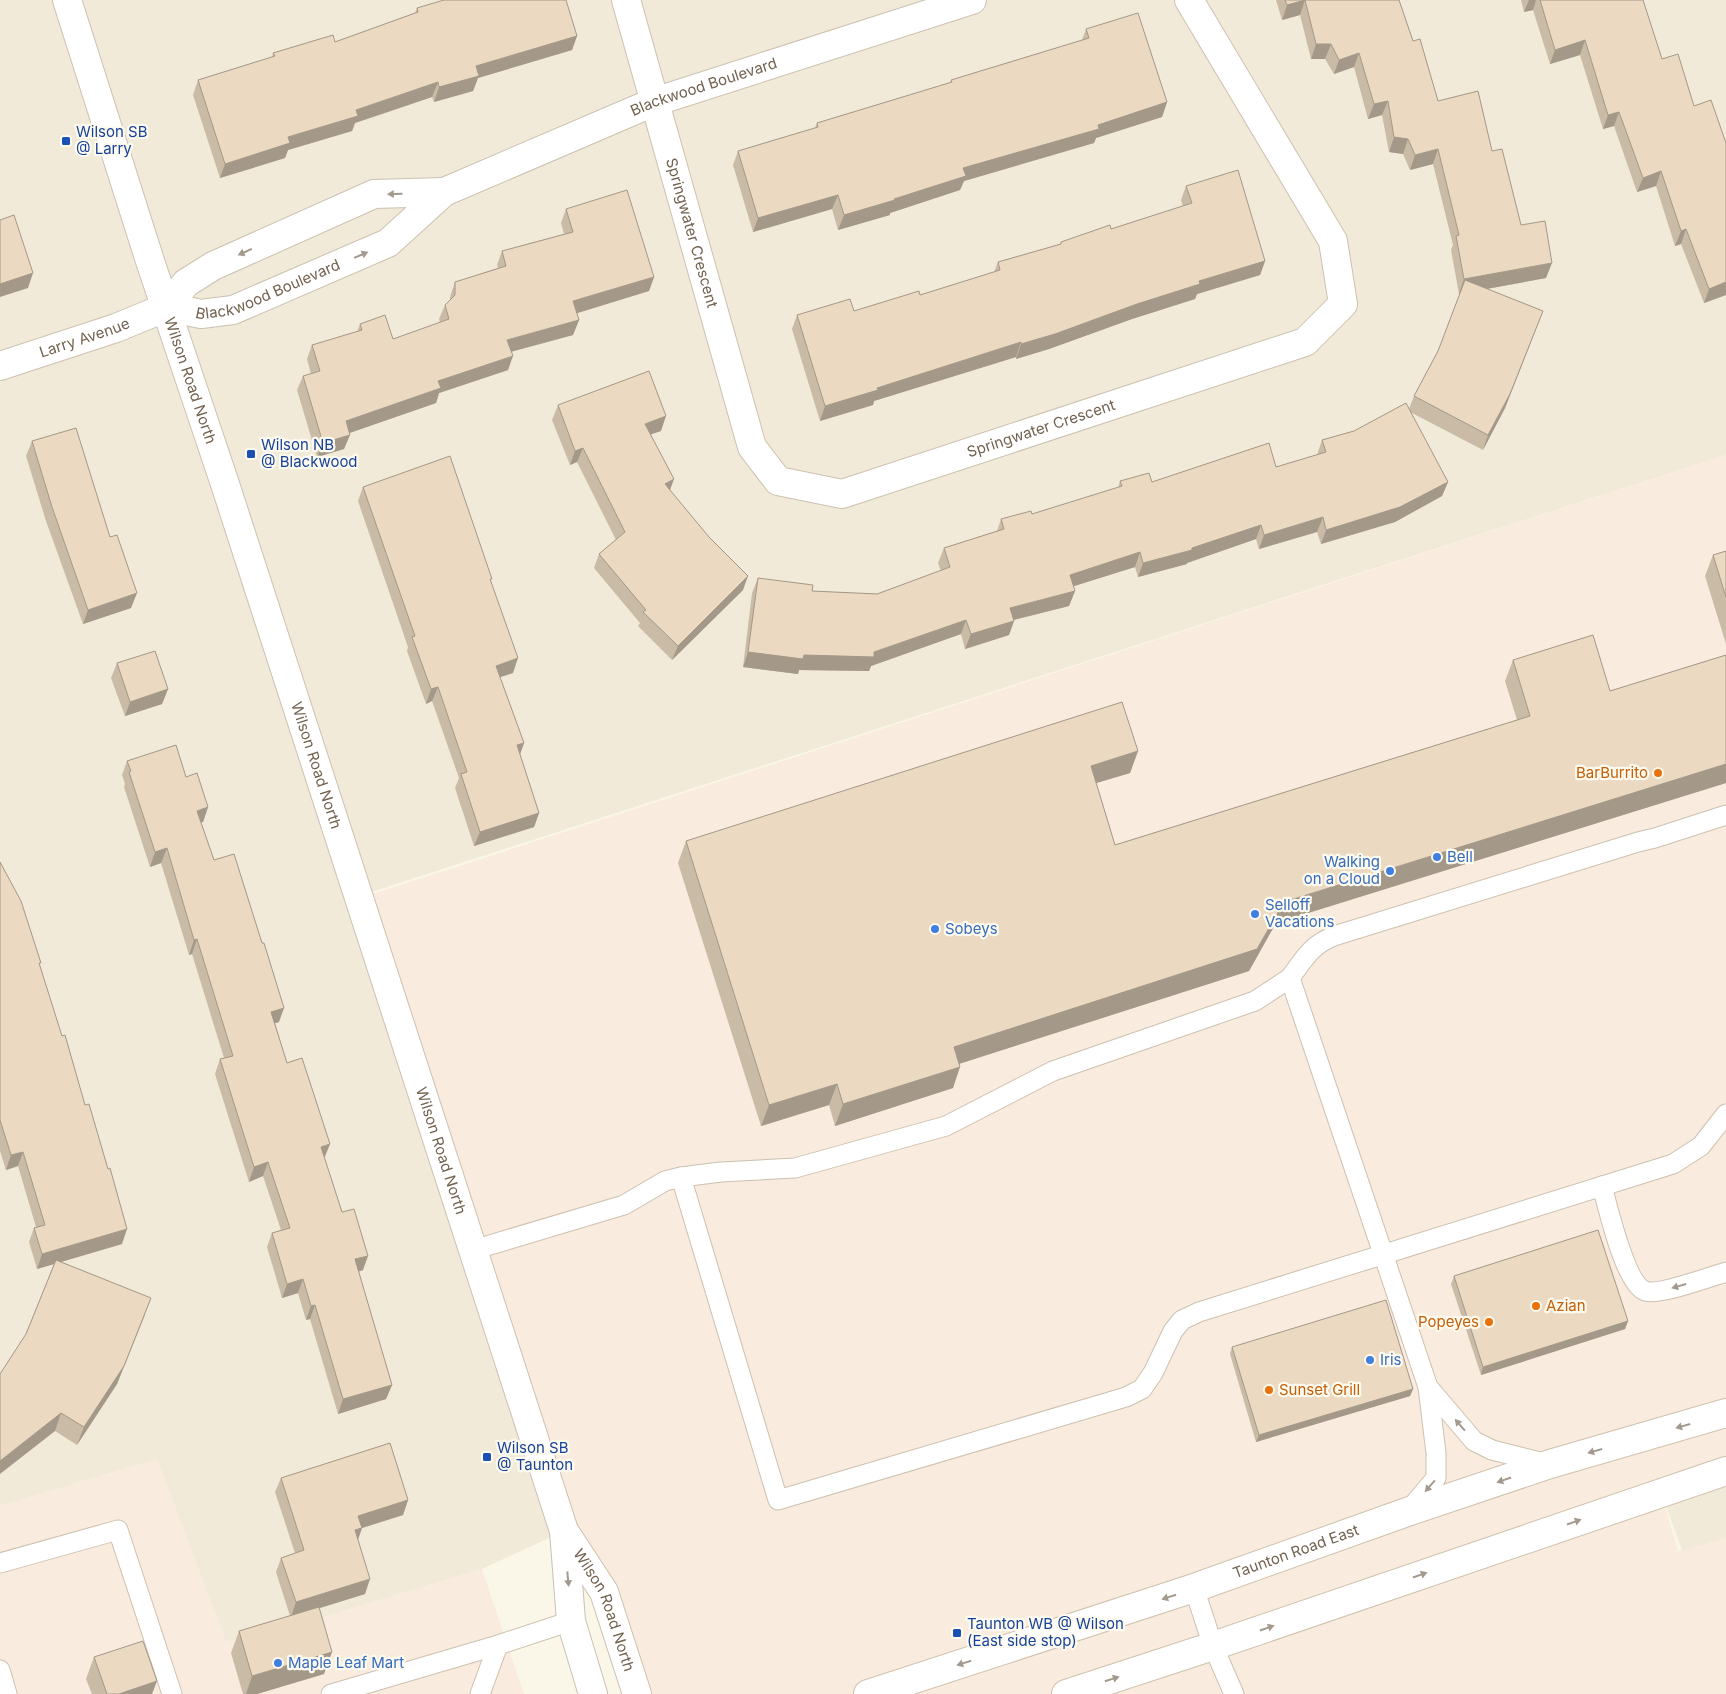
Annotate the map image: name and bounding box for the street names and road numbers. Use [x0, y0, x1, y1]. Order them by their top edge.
street label: Blackwood Boulevard [627, 53, 779, 120]
street label: Springwater Crescent [662, 156, 722, 310]
street label: Blackwood Boulevard [194, 255, 343, 324]
street label: Larry Avenue [37, 313, 132, 361]
street label: Wilson Road North [161, 315, 221, 446]
street label: Springwater Crescent [964, 395, 1117, 461]
street label: Wilson Road North [287, 699, 346, 831]
street label: Wilson Road North [412, 1085, 471, 1217]
street label: Taunton Road East [1230, 1520, 1361, 1582]
street label: Wilson Road North [569, 1545, 639, 1674]

